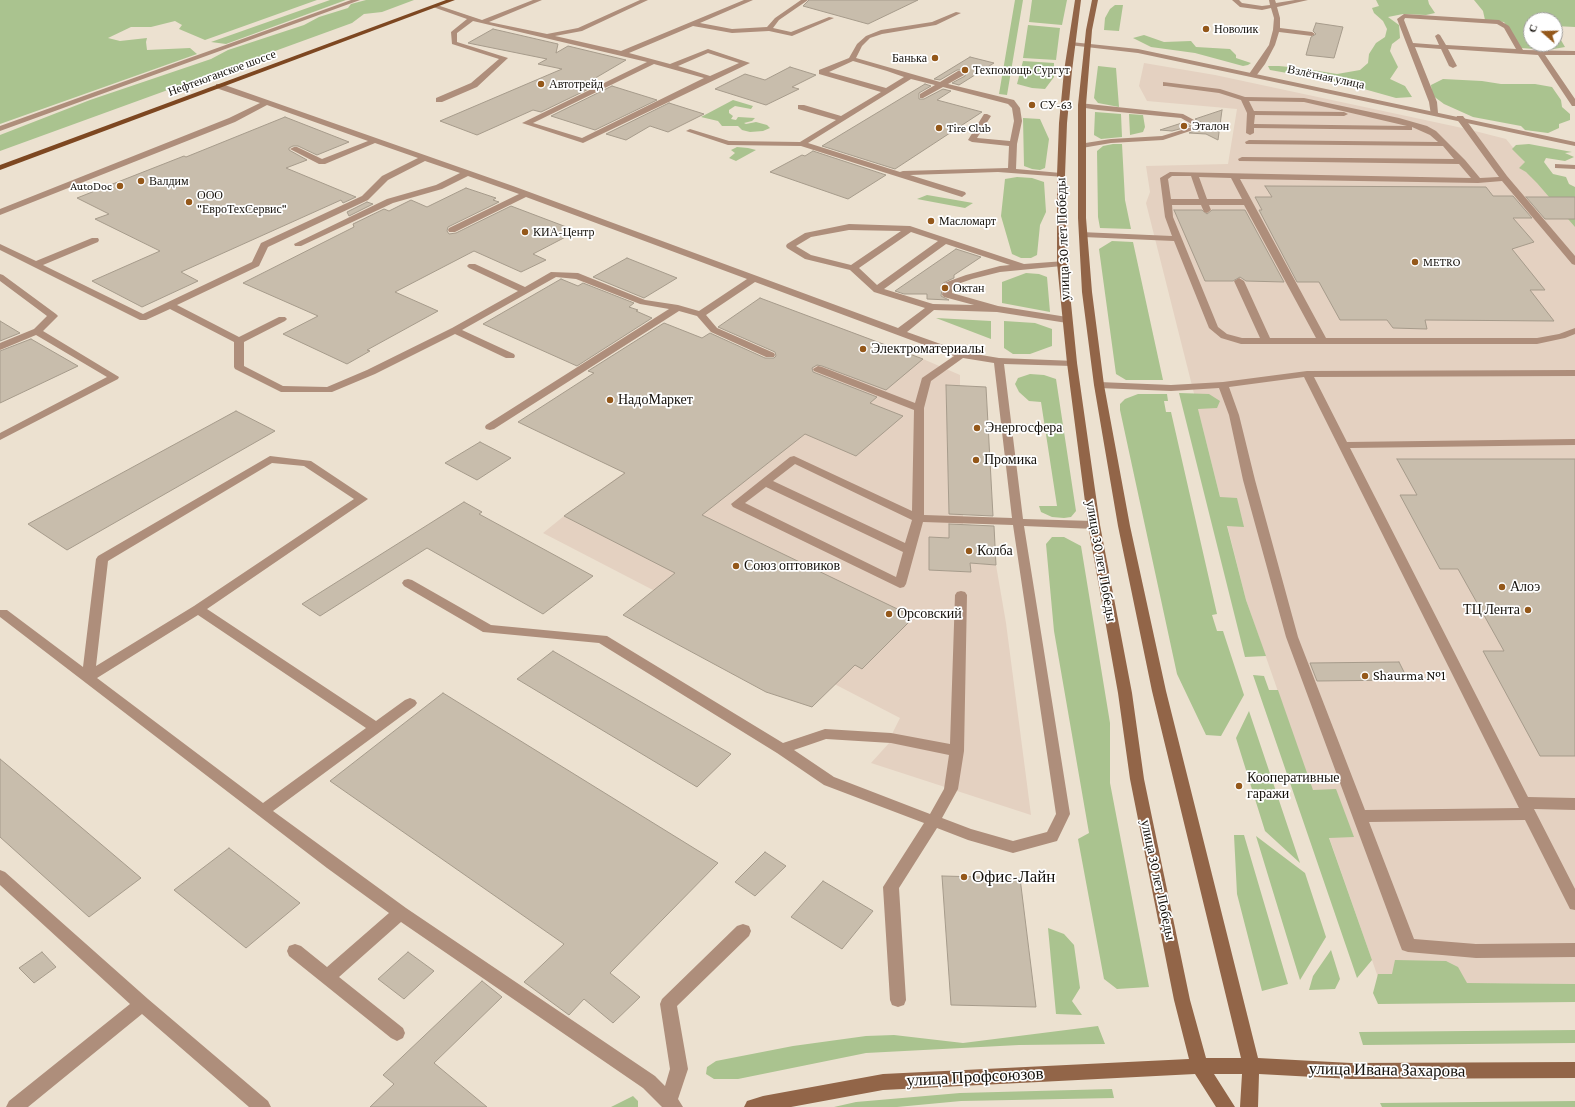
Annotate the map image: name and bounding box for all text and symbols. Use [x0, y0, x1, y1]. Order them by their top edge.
north arrow [1523, 12, 1563, 52]
place label: Новолик [1214, 22, 1258, 36]
text: С [1526, 22, 1540, 34]
marker: Новолик [1201, 24, 1211, 34]
street label: Нефтеюганское шоссе [166, 47, 278, 99]
place label: Банька [892, 51, 927, 65]
marker: Банька [930, 53, 940, 63]
street label: Взлётная улица [1286, 62, 1366, 92]
place label: Техпомощь Сургут [973, 63, 1070, 77]
marker: Техпомощь Сургут [960, 65, 970, 75]
place label: Автотрейд [549, 77, 603, 91]
marker: Автотрейд [536, 79, 546, 89]
place label: СУ-63 [1040, 98, 1072, 112]
marker: СУ-63 [1027, 100, 1037, 110]
place label: Эталон [1192, 119, 1229, 133]
place label: Tire Club [947, 121, 991, 135]
marker: Эталон [1179, 121, 1189, 131]
marker: Tire Club [934, 123, 944, 133]
place label: Валдим [149, 174, 189, 188]
marker: Валдим [136, 176, 146, 186]
street label: улица 30 лет Победы [1052, 177, 1074, 301]
place label: AutoDoc [70, 179, 112, 193]
marker: AutoDoc [115, 181, 125, 191]
place label: ООО "ЕвроТехСервис" [197, 188, 287, 216]
marker: ООО "ЕвроТехСервис" [184, 197, 194, 207]
place label: Масломарт [939, 214, 996, 228]
marker: Масломарт [926, 216, 936, 226]
place label: КИА-Центр [533, 225, 595, 239]
marker: КИА-Центр [520, 227, 530, 237]
place label: METRO [1423, 255, 1461, 269]
marker: METRO [1410, 257, 1420, 267]
place label: Октан [953, 281, 984, 295]
marker: Октан [940, 283, 950, 293]
place label: Электроматериалы [871, 341, 984, 357]
marker: Электроматериалы [858, 344, 868, 354]
place label: НадоМаркет [618, 392, 693, 408]
marker: НадоМаркет [605, 395, 615, 405]
place label: Энергосфера [985, 420, 1063, 436]
marker: Энергосфера [972, 423, 982, 433]
place label: Промика [984, 452, 1037, 468]
marker: Промика [971, 455, 981, 465]
street label: улица 30 лет Победы [1082, 499, 1120, 623]
place label: Колба [977, 543, 1013, 559]
marker: Колба [964, 546, 974, 556]
place label: Союз оптовиков [744, 558, 840, 574]
marker: Союз оптовиков [731, 561, 741, 571]
place label: Алоэ [1510, 579, 1540, 595]
marker: Алоэ [1497, 582, 1507, 592]
place label: ТЦ Лента [1463, 602, 1520, 618]
marker: ТЦ Лента [1523, 605, 1533, 615]
place label: Орсовский [897, 606, 962, 622]
marker: Орсовский [884, 609, 894, 619]
place label: Shaurma №1 [1373, 668, 1446, 684]
marker: Shaurma №1 [1360, 671, 1370, 681]
place label: Кооперативные гаражи [1247, 770, 1340, 802]
marker: Кооперативные гаражи [1234, 781, 1244, 791]
street label: улица 30 лет Победы [1137, 818, 1179, 942]
place label: Офис-Лайн [972, 867, 1055, 887]
marker: Офис-Лайн [959, 872, 969, 882]
street label: улица Ивана Захарова [1308, 1058, 1466, 1082]
street label: улица Профсоюзов [906, 1063, 1044, 1091]

